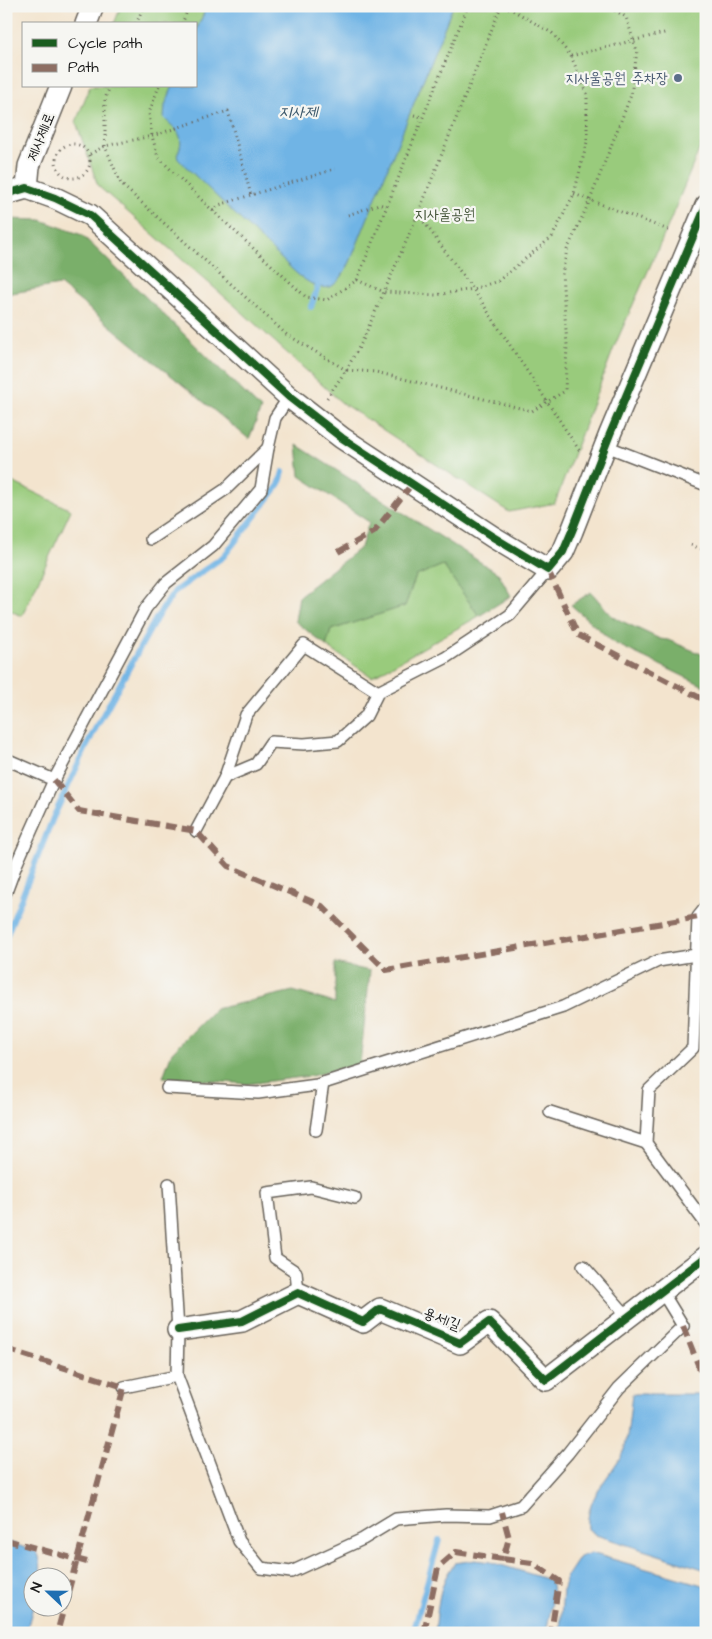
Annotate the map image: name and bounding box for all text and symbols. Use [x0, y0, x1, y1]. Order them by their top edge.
legend [22, 22, 198, 88]
text: Cycle path [68, 33, 143, 55]
text: Path [68, 57, 99, 78]
place label: 지사울공원 주차장 [565, 68, 668, 89]
marker: 지사울공원 주차장 [672, 72, 684, 84]
water label: 지사제 [279, 101, 319, 123]
street label: 제사제1로 [22, 110, 60, 164]
park label: 지사울공원 [415, 204, 475, 225]
street label: 용서1길 [420, 1302, 464, 1336]
north arrow [22, 1566, 72, 1616]
text: N [26, 1579, 48, 1595]

